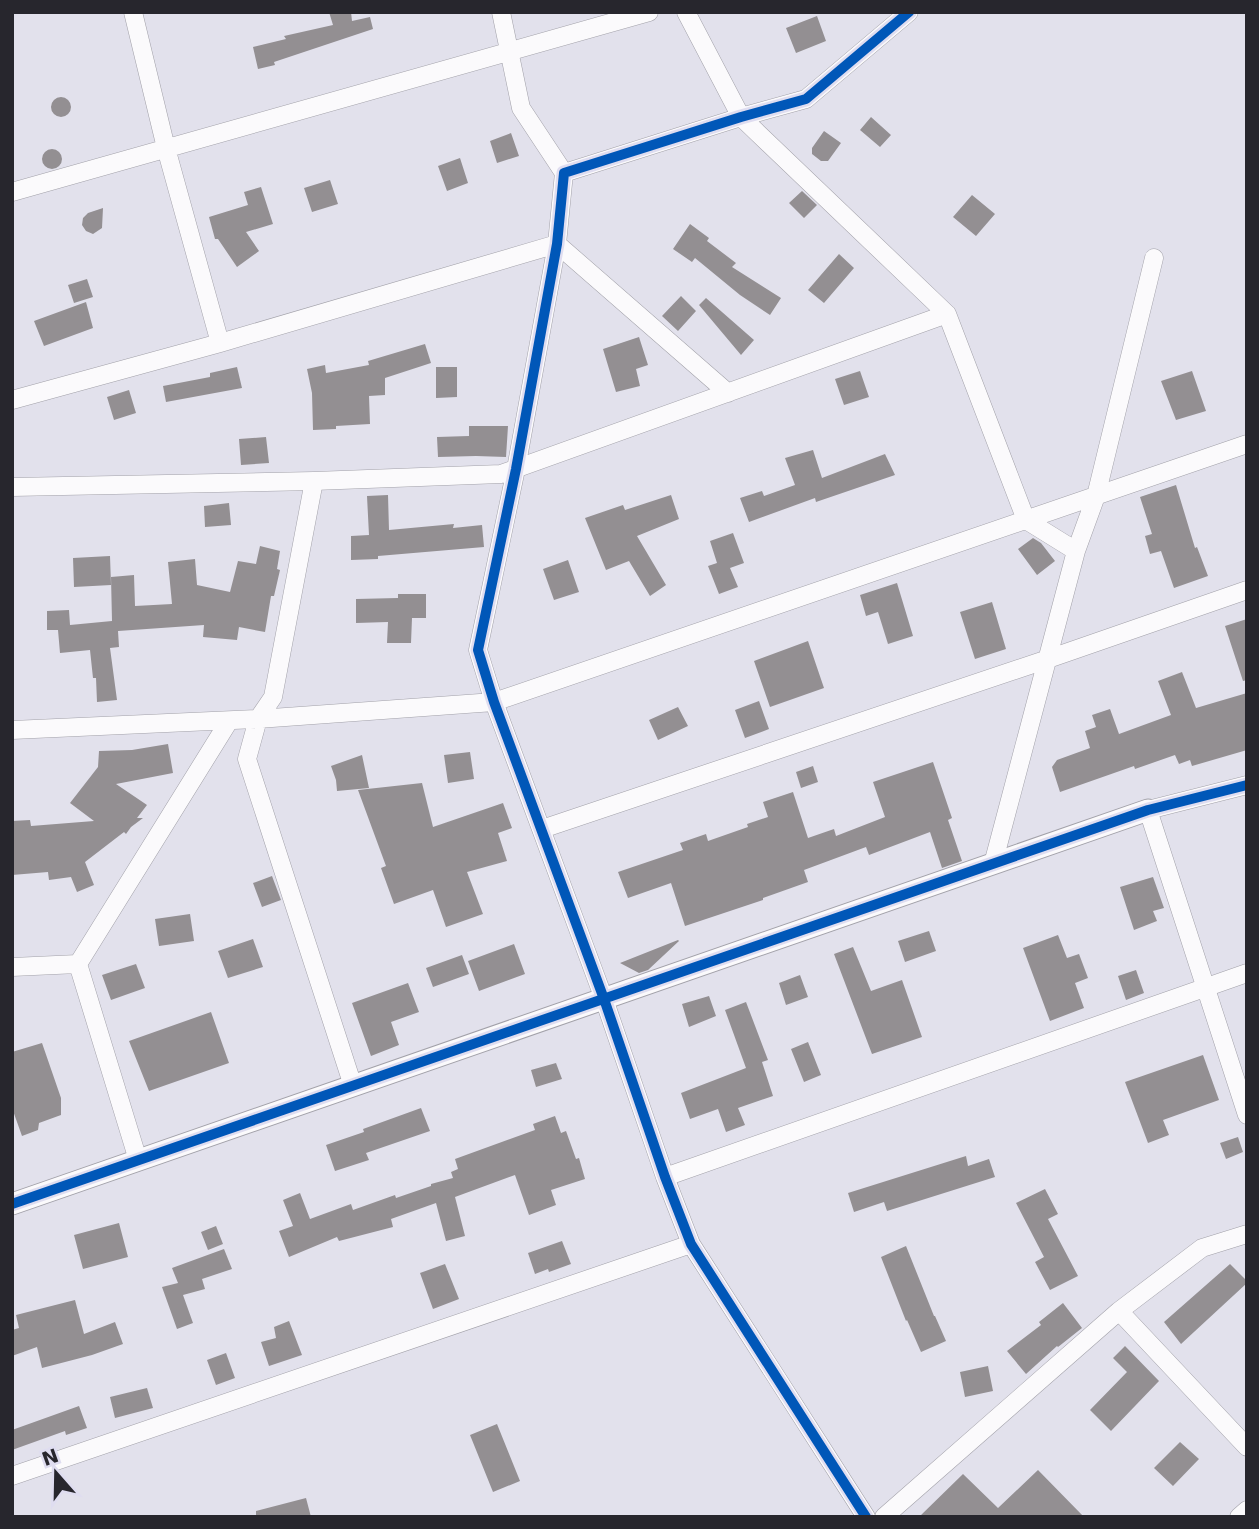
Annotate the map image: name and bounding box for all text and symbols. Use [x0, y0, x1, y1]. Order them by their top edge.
north arrow [21, 1438, 91, 1508]
text: N [39, 1444, 61, 1470]

